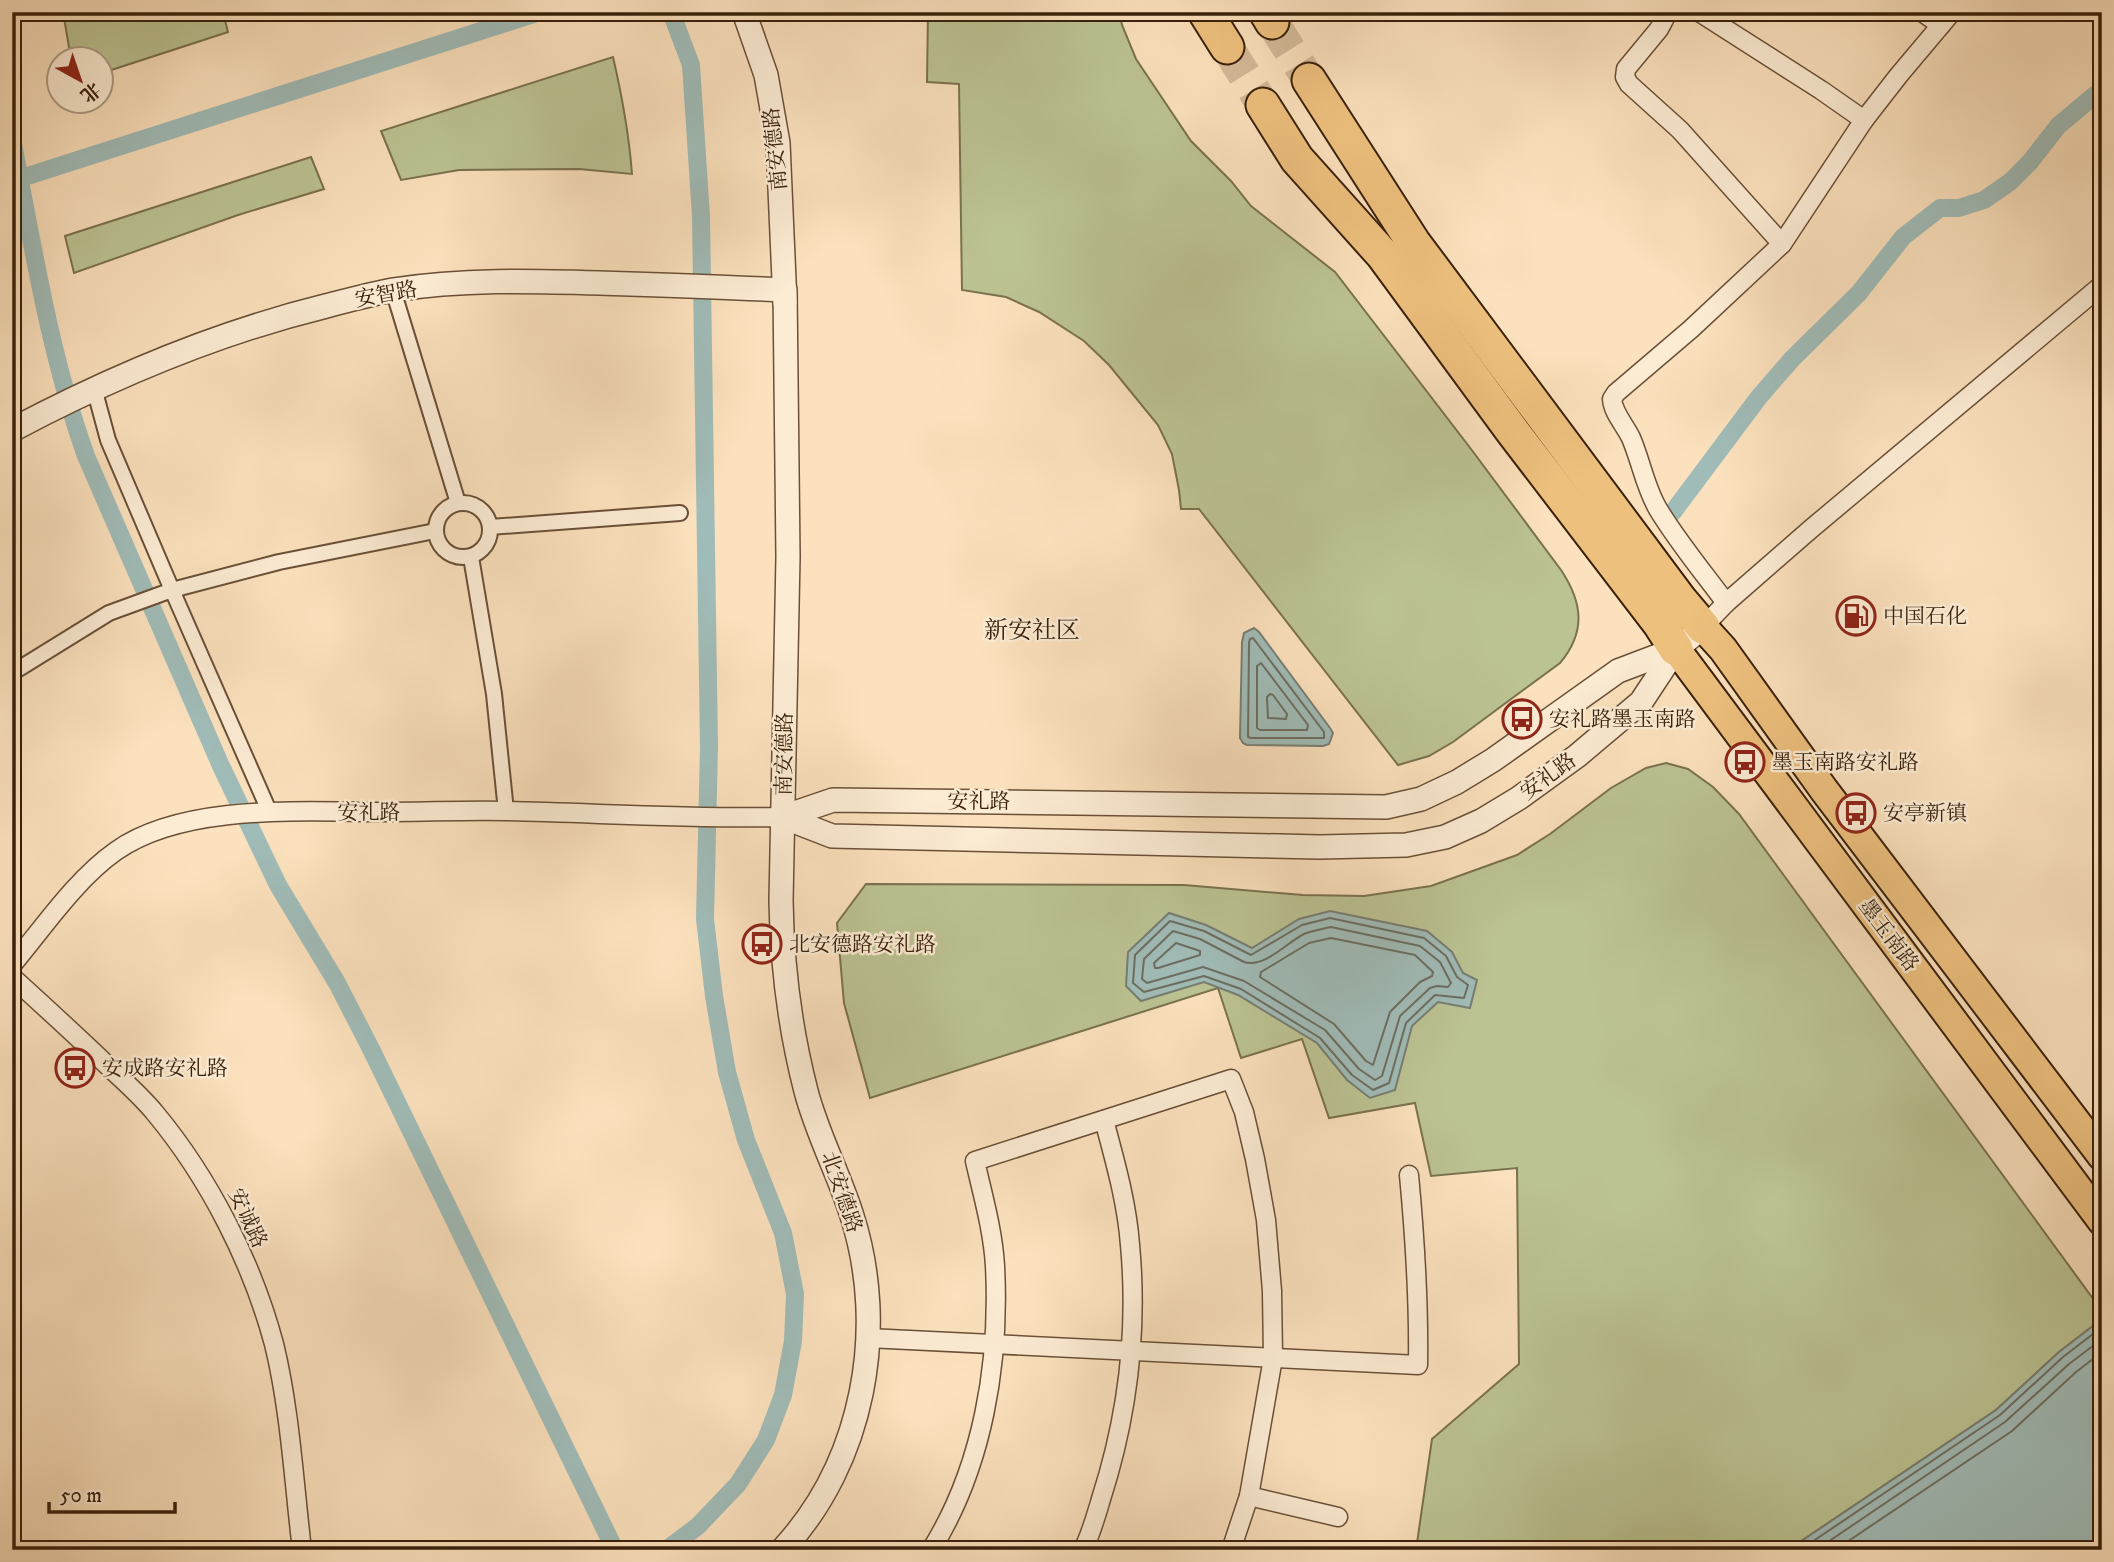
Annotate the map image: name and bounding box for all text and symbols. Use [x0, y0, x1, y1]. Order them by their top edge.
north arrow [46, 46, 116, 116]
text: 北 [75, 77, 105, 107]
street label: 南安德路 [759, 106, 793, 192]
street label: 安智路 [353, 277, 419, 313]
fuel station icon: 中国石化 [1835, 595, 1877, 637]
place label: 中国石化 [1883, 604, 1967, 630]
district label: 新安社区 [984, 616, 1080, 646]
bus stop icon: 安礼路墨玉南路 [1501, 698, 1543, 740]
place label: 安礼路墨玉南路 [1549, 707, 1696, 733]
street label: 南安德路 [771, 712, 799, 796]
bus stop icon: 墨玉南路安礼路 [1724, 741, 1766, 783]
street label: 安礼路 [1515, 748, 1582, 806]
place label: 墨玉南路安礼路 [1772, 750, 1919, 776]
street label: 安礼路 [948, 789, 1011, 815]
bus stop icon: 安亭新镇 [1835, 792, 1877, 834]
street label: 安礼路 [338, 800, 401, 826]
place label: 安亭新镇 [1883, 801, 1967, 827]
street label: 墨玉南路 [1853, 894, 1924, 977]
bus stop icon: 北安德路安礼路 [741, 923, 783, 965]
place label: 北安德路安礼路 [789, 932, 936, 958]
bus stop icon: 安成路安礼路 [54, 1047, 96, 1089]
place label: 安成路安礼路 [102, 1056, 228, 1082]
street label: 北安德路 [815, 1148, 867, 1236]
street label: 安诚路 [222, 1184, 272, 1252]
scale bar [49, 1471, 175, 1515]
text: 50 m [60, 1483, 102, 1509]

